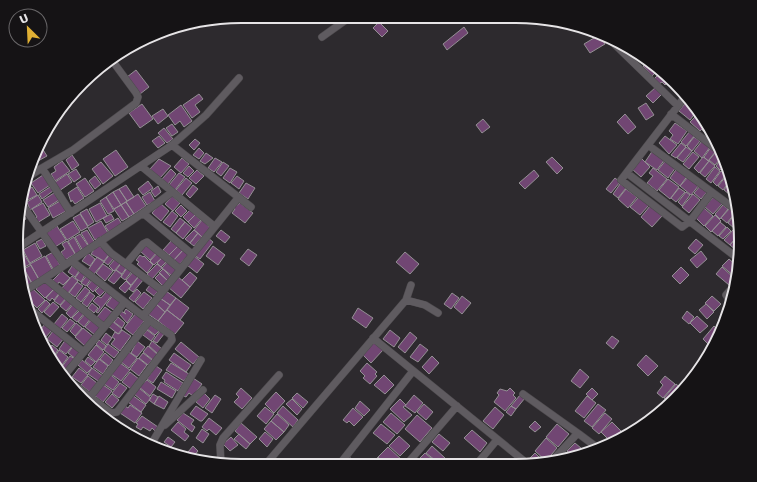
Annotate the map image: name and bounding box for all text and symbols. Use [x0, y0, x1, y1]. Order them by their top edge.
north arrow [8, 8, 48, 48]
text: U [17, 12, 31, 27]

